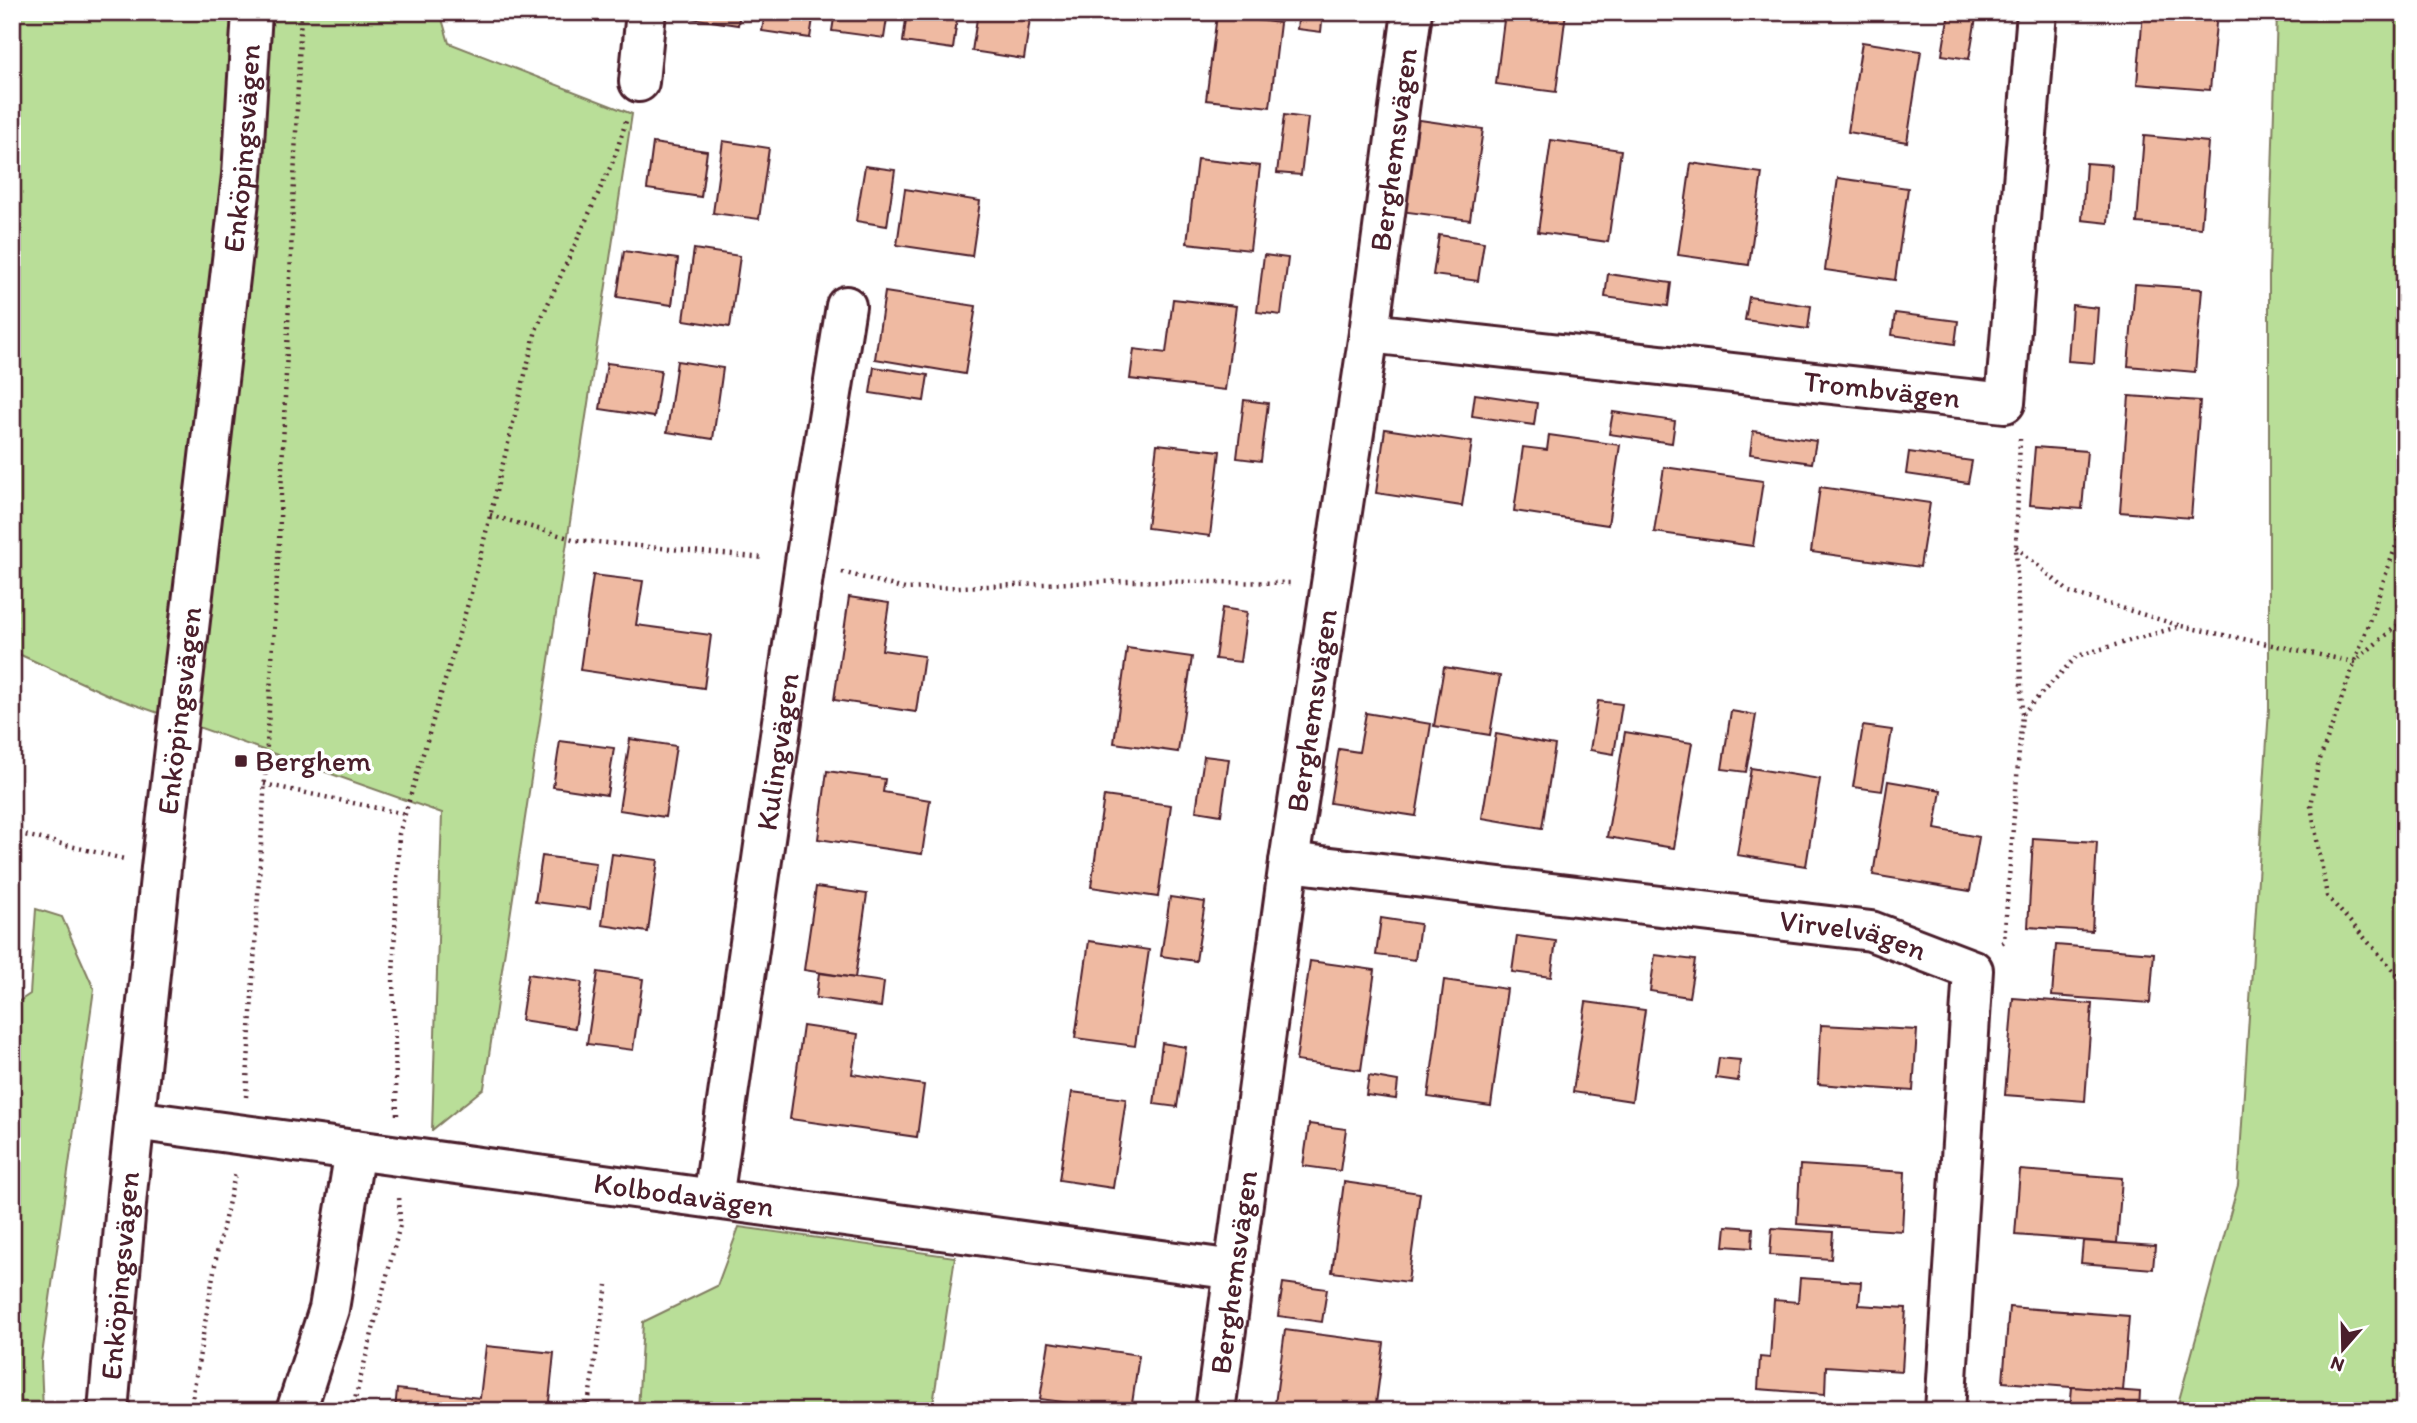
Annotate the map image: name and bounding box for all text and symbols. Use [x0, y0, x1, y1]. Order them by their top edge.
street label: Enköpingsvägen [214, 43, 268, 255]
street label: Berghemsvägen [1361, 45, 1425, 254]
street label: Trombvägen [1802, 362, 1962, 416]
street label: Enköpingsvägen [148, 605, 209, 817]
street label: Berghemsvägen [1278, 606, 1345, 815]
street label: Kulingvägen [747, 670, 807, 833]
place label: Berghem [255, 742, 371, 779]
marker: Berghem [233, 753, 249, 769]
street label: Virvelvägen [1777, 901, 1932, 969]
street label: Kolbodavägen [592, 1164, 776, 1225]
street label: Berghemsvägen [1201, 1168, 1265, 1376]
street label: Enköpingsvägen [92, 1169, 147, 1381]
north arrow [2308, 1314, 2378, 1384]
text: N [2327, 1352, 2347, 1378]

